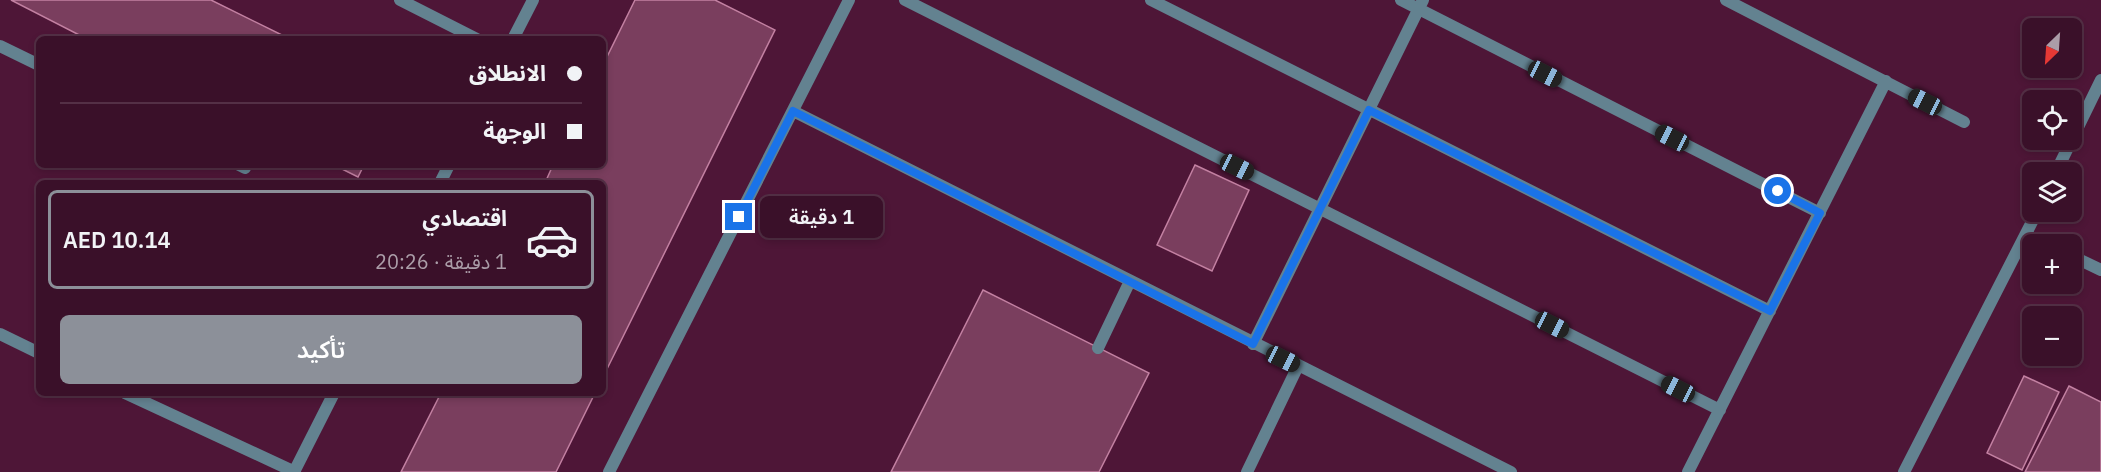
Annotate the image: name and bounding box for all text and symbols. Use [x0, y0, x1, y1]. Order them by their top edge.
north arrow [2022, 18, 2082, 78]
map controls [2022, 18, 2082, 366]
text: الانطلاق [469, 58, 546, 87]
car [1525, 58, 1565, 90]
car [1905, 86, 1945, 118]
button: locate [2022, 90, 2082, 150]
text: الوجهة [483, 116, 546, 145]
car [1652, 122, 1692, 154]
car [1217, 151, 1257, 183]
button: layers [2022, 162, 2082, 222]
route start [1764, 177, 1791, 204]
callout: 1 دقيقة [760, 196, 883, 238]
text: اقتصادي [422, 203, 507, 232]
route end [725, 203, 752, 230]
text: 1 دقيقة [789, 203, 854, 230]
icon: car [525, 213, 579, 267]
text: AED 10.14 [63, 225, 171, 254]
button: + [2022, 234, 2082, 294]
text: 1 دقيقة · 20:26 [375, 248, 507, 275]
button: − [2022, 306, 2082, 366]
car [1532, 309, 1572, 341]
button: تأكيد [60, 315, 582, 384]
car [1263, 343, 1303, 375]
car [1658, 373, 1698, 405]

